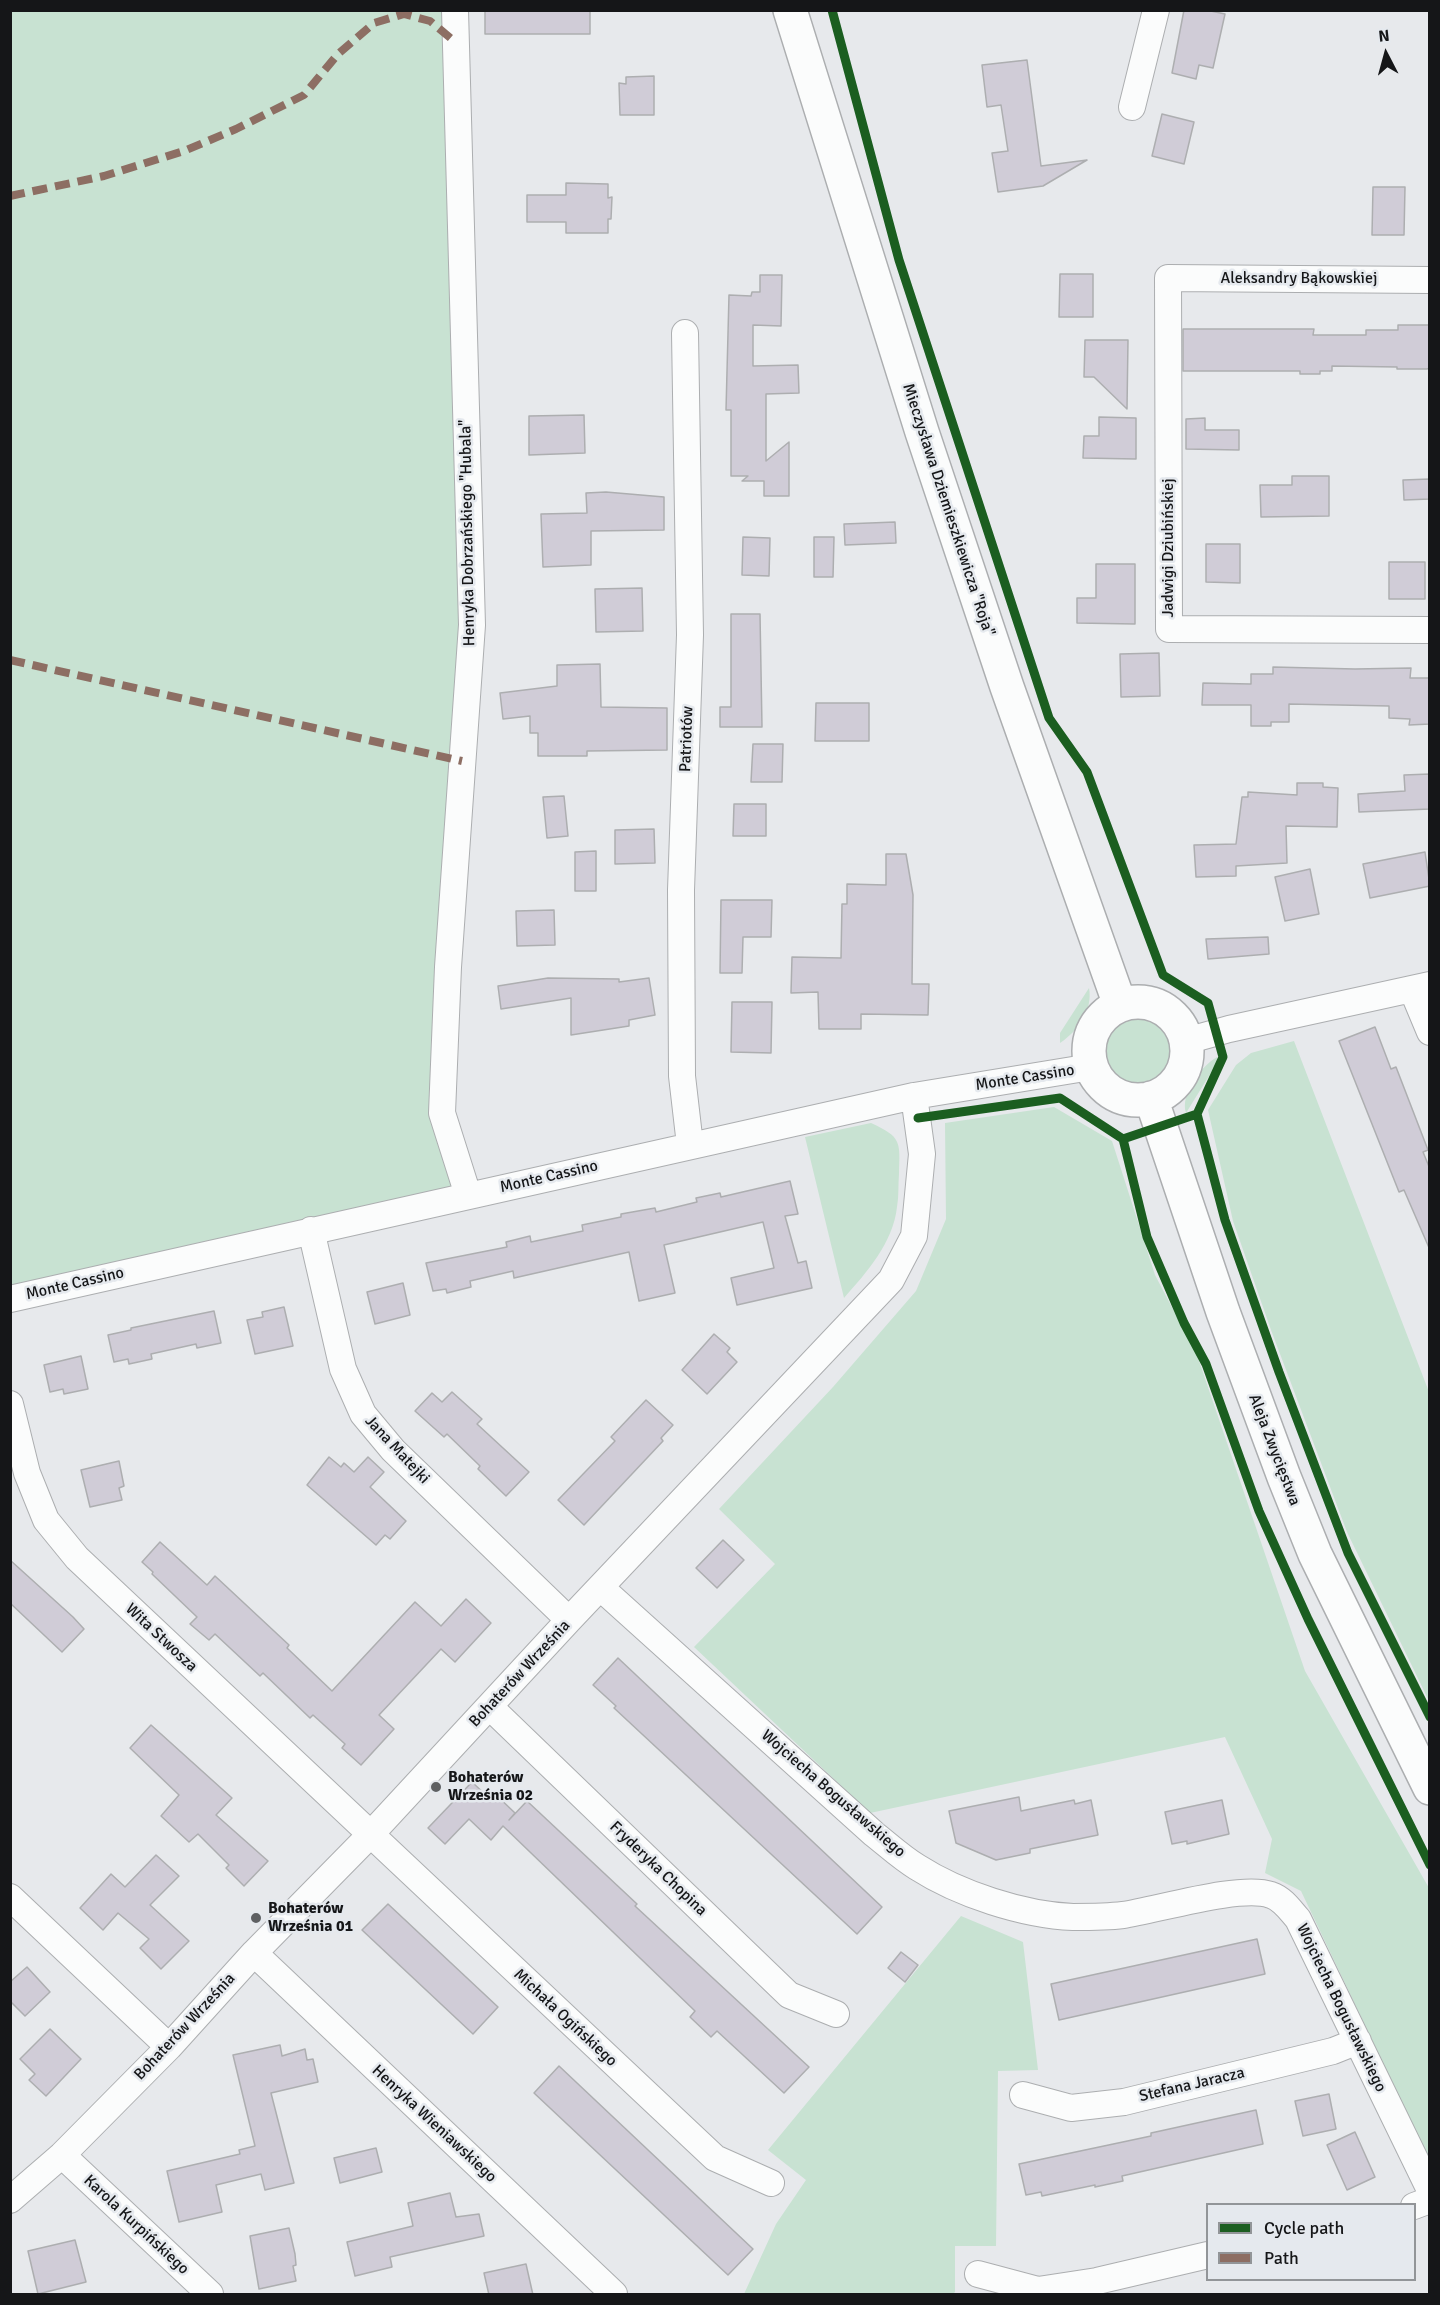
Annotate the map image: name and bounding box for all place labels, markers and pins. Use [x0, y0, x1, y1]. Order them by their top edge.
place label: Bohaterów Września 02 [448, 1768, 533, 1806]
marker: Bohaterów Września 02 [429, 1780, 443, 1794]
place label: Bohaterów Września 01 [268, 1899, 353, 1937]
marker: Bohaterów Września 01 [249, 1911, 263, 1925]

